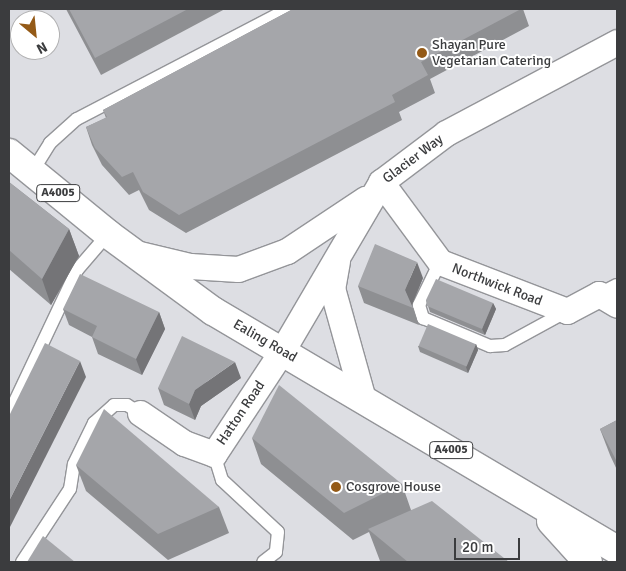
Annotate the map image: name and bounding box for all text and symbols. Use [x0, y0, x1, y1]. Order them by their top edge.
north arrow [10, 10, 60, 60]
place label: Shayan Pure Vegetarian Catering [432, 37, 551, 70]
text: N [34, 38, 50, 58]
marker: Shayan Pure Vegetarian Catering [416, 47, 428, 59]
street label: Glacier Way [380, 131, 446, 187]
road number: A4005 [36, 184, 80, 202]
street label: Northwick Road [450, 260, 544, 310]
street label: Ealing Road [230, 316, 300, 366]
street label: Hatton Road [213, 378, 269, 448]
road number: A4005 [428, 440, 474, 460]
place label: Cosgrove House [346, 479, 441, 495]
marker: Cosgrove House [330, 481, 342, 493]
scale bar [456, 528, 522, 560]
text: 20 m [462, 538, 493, 556]

